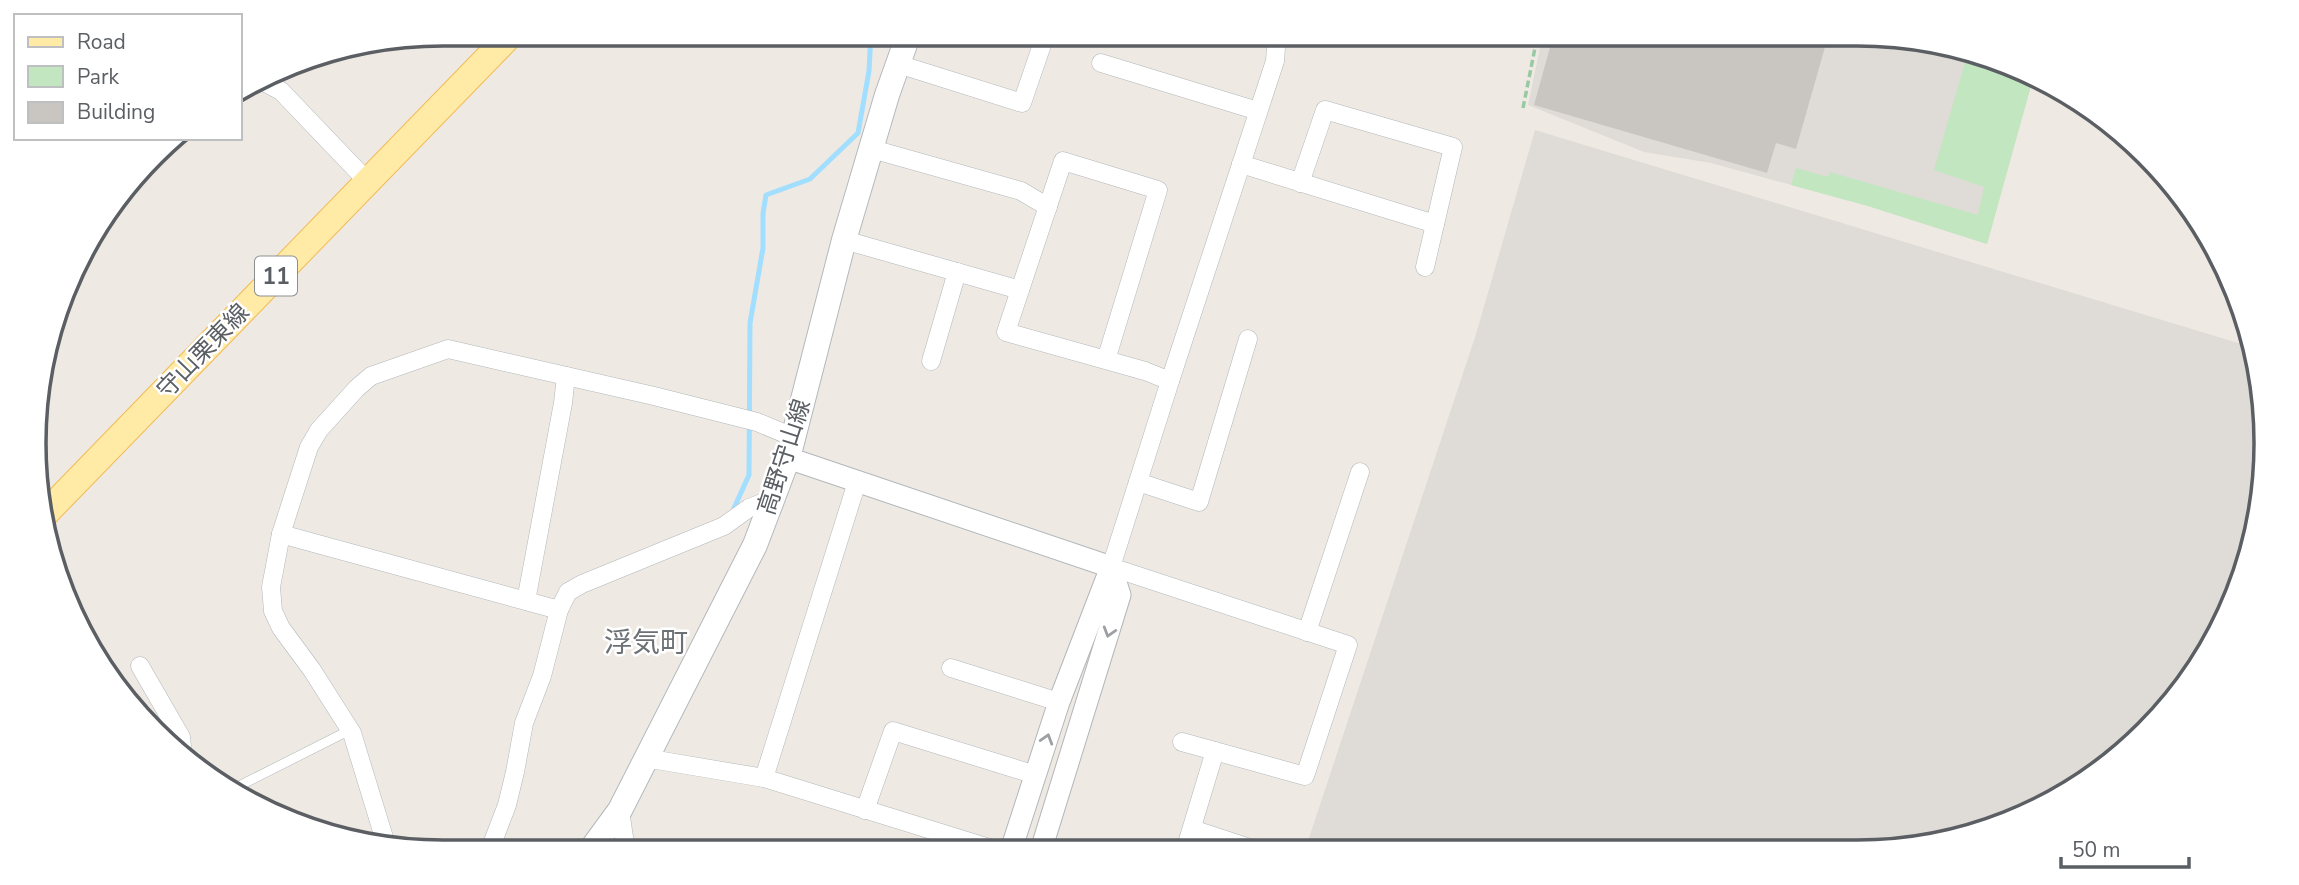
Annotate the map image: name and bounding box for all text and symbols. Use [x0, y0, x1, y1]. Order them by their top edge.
legend [14, 14, 242, 140]
text: Road [77, 28, 126, 56]
text: Park [77, 63, 119, 91]
text: Building [77, 98, 155, 126]
road number: 11 [255, 256, 297, 296]
street label: 守山栗東線 [150, 297, 256, 405]
street label: 高野守山線 [750, 395, 818, 519]
district label: 浮気町 [604, 624, 688, 662]
one-way arrow [1102, 626, 1117, 638]
one-way arrow [1039, 733, 1054, 745]
scale bar [2061, 826, 2189, 870]
text: 50 m [2072, 836, 2121, 864]

